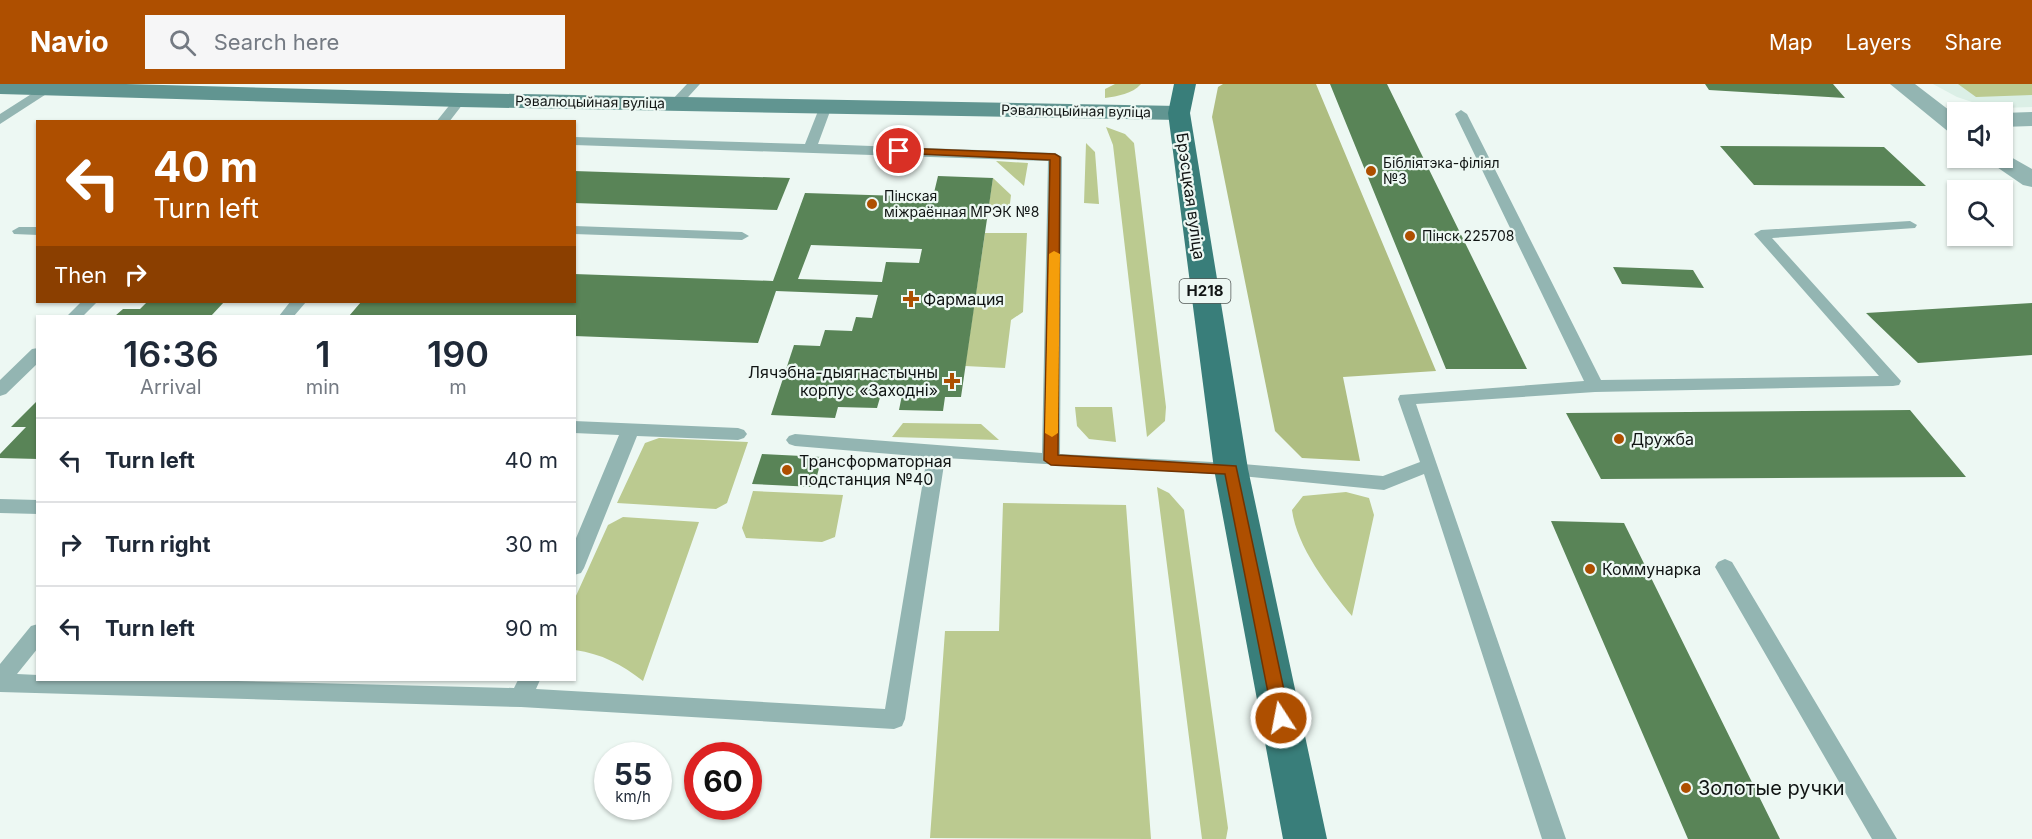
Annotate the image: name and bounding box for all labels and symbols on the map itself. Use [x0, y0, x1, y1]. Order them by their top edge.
street label: Рэвалюцыйная вуліца [515, 92, 665, 111]
street label: Рэвалюцыйная вуліца [1001, 101, 1151, 120]
pin [873, 125, 924, 176]
street label: Брэсцкая вуліца [1172, 131, 1210, 261]
place label: Бібліятэка-філіял №3 [1383, 154, 1500, 187]
marker: Бібліятэка-філіял №3 [1364, 164, 1378, 178]
place label: Пінская міжраённая МРЭК №8 [884, 187, 1039, 220]
marker: Пінская міжраённая МРЭК №8 [865, 197, 879, 211]
place label: Пінск 225708 [1422, 227, 1514, 244]
marker: Пінск 225708 [1403, 229, 1417, 243]
road number: Н218 [1180, 279, 1230, 303]
place label: Фармация [923, 289, 1004, 309]
marker: Фармация [904, 292, 918, 306]
place label: Лячэбна-дыягнастычны корпус «Заходні» [748, 362, 938, 400]
marker: Лячэбна-дыягнастычны корпус «Заходні» [943, 372, 961, 390]
place label: Дружба [1631, 429, 1694, 449]
marker: Дружба [1612, 432, 1626, 446]
place label: Трансформаторная подстанция №40 [799, 451, 952, 489]
marker: Трансформаторная подстанция №40 [780, 463, 794, 477]
place label: Коммунарка [1602, 559, 1701, 579]
marker: Коммунарка [1583, 562, 1597, 576]
position arrow [1249, 686, 1313, 750]
speed limit sign: 60 [684, 742, 762, 820]
place label: Золотые ручки [1698, 776, 1845, 800]
marker: Золотые ручки [1679, 781, 1693, 795]

